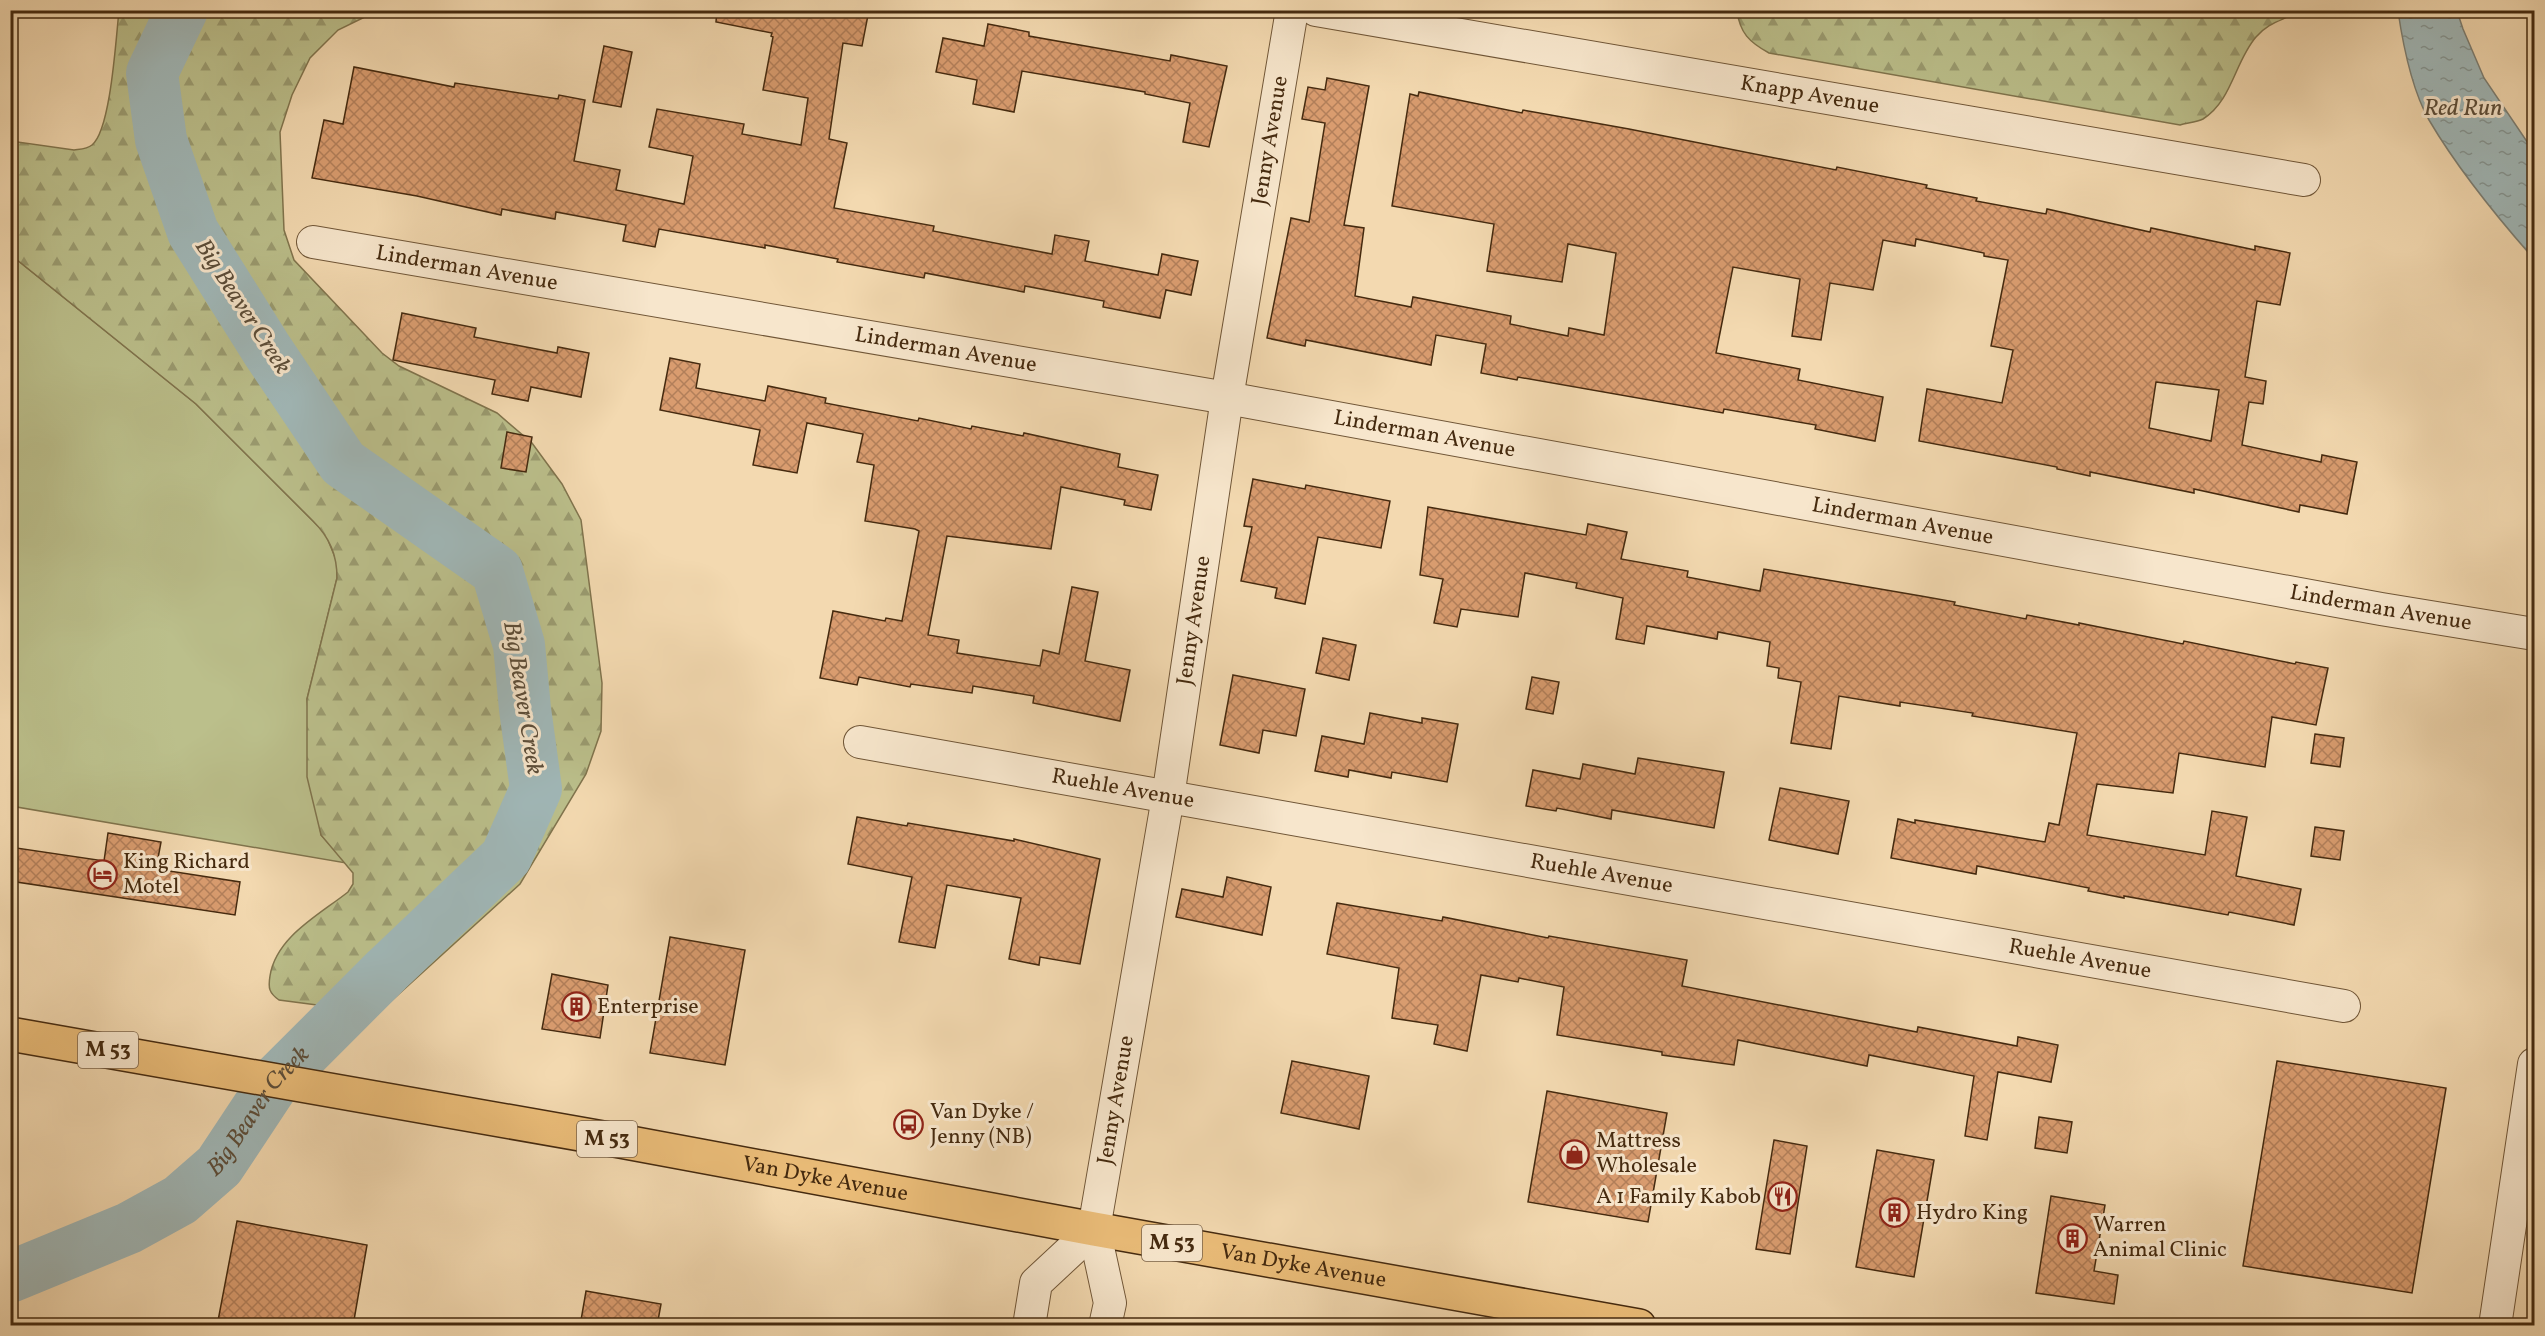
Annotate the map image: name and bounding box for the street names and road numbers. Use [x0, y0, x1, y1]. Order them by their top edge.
street label: Knapp Avenue [1738, 68, 1882, 122]
street label: Jenny Avenue [1244, 73, 1296, 208]
street label: Linderman Avenue [373, 237, 560, 299]
street label: Linderman Avenue [852, 319, 1039, 381]
street label: Linderman Avenue [1331, 402, 1518, 466]
street label: Linderman Avenue [1809, 490, 1996, 553]
street label: Jenny Avenue [1169, 554, 1219, 687]
street label: Linderman Avenue [2287, 577, 2474, 639]
street label: Ruehle Avenue [1049, 761, 1197, 817]
street label: Ruehle Avenue [1528, 846, 1675, 902]
street label: Ruehle Avenue [2006, 931, 2154, 987]
road number: M 53 [78, 1032, 138, 1068]
street label: Jenny Avenue [1090, 1033, 1142, 1167]
road number: M 53 [577, 1121, 637, 1157]
street label: Van Dyke Avenue [740, 1149, 911, 1210]
road number: M 53 [1142, 1225, 1202, 1261]
street label: Van Dyke Avenue [1218, 1236, 1389, 1296]

